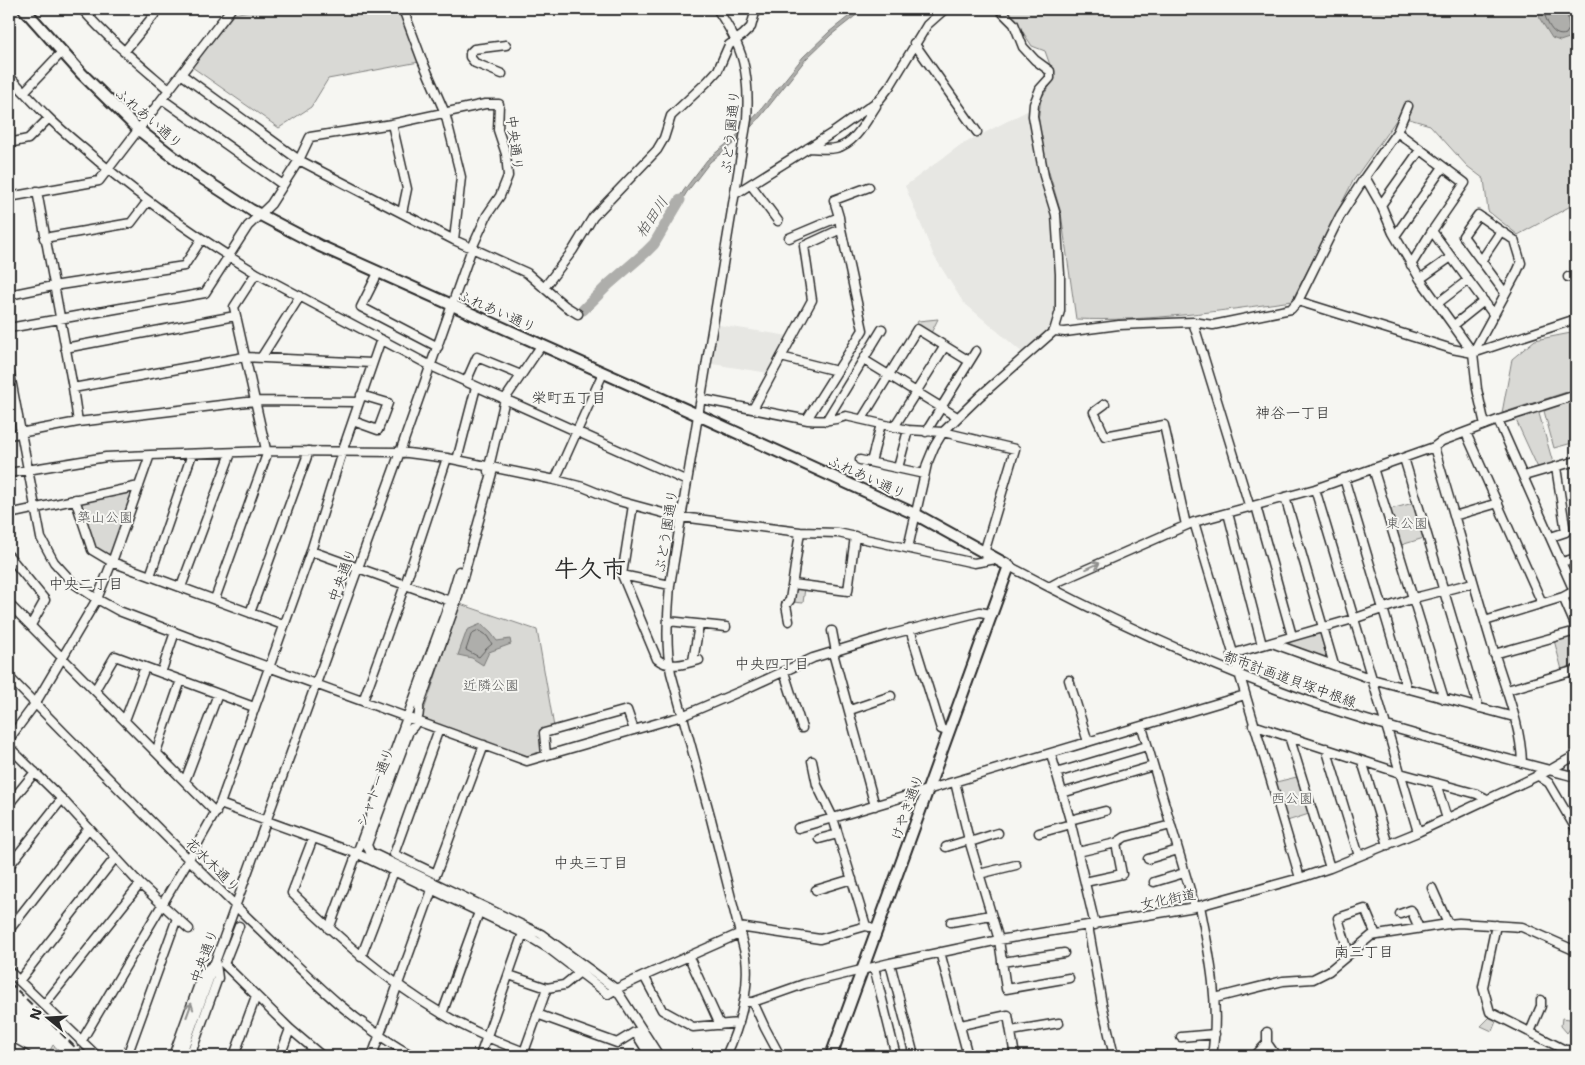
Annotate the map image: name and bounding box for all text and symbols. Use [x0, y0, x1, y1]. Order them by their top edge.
street label: ふれあい通り [111, 84, 187, 152]
street label: ぶどう園通り [717, 89, 743, 175]
street label: 中央通り [503, 114, 527, 172]
water label: 柏田川 [631, 193, 673, 241]
street label: ふれあい通り [455, 286, 539, 336]
district label: 栄町五丁目 [531, 388, 607, 408]
district label: 神谷一丁目 [1255, 403, 1331, 423]
street label: ふれあい通り [825, 451, 909, 503]
street label: ぶどう園通り [651, 488, 681, 574]
park label: 築山公園 [77, 508, 133, 526]
park label: 東公園 [1386, 514, 1428, 532]
street label: 中央通り [324, 546, 360, 604]
district label: 牛久市 [554, 553, 626, 585]
one-way arrow [1085, 561, 1100, 571]
district label: 中央二丁目 [48, 574, 124, 594]
street label: 都市計画道貝塚中根線 [1221, 647, 1359, 711]
district label: 中央四丁目 [734, 654, 810, 674]
park label: 近隣公園 [463, 676, 519, 694]
street label: シャトー通り [352, 744, 398, 830]
street label: けやき通り [887, 771, 927, 843]
park label: 西公園 [1271, 789, 1313, 807]
street label: 花水木通り [182, 834, 244, 896]
district label: 中央三丁目 [553, 853, 629, 873]
street label: 女化街道 [1139, 885, 1197, 913]
street label: 中央通り [186, 927, 222, 985]
district label: 南三丁目 [1334, 942, 1394, 962]
north arrow [22, 992, 72, 1042]
one-way arrow [185, 1003, 194, 1019]
text: N [25, 1006, 46, 1022]

